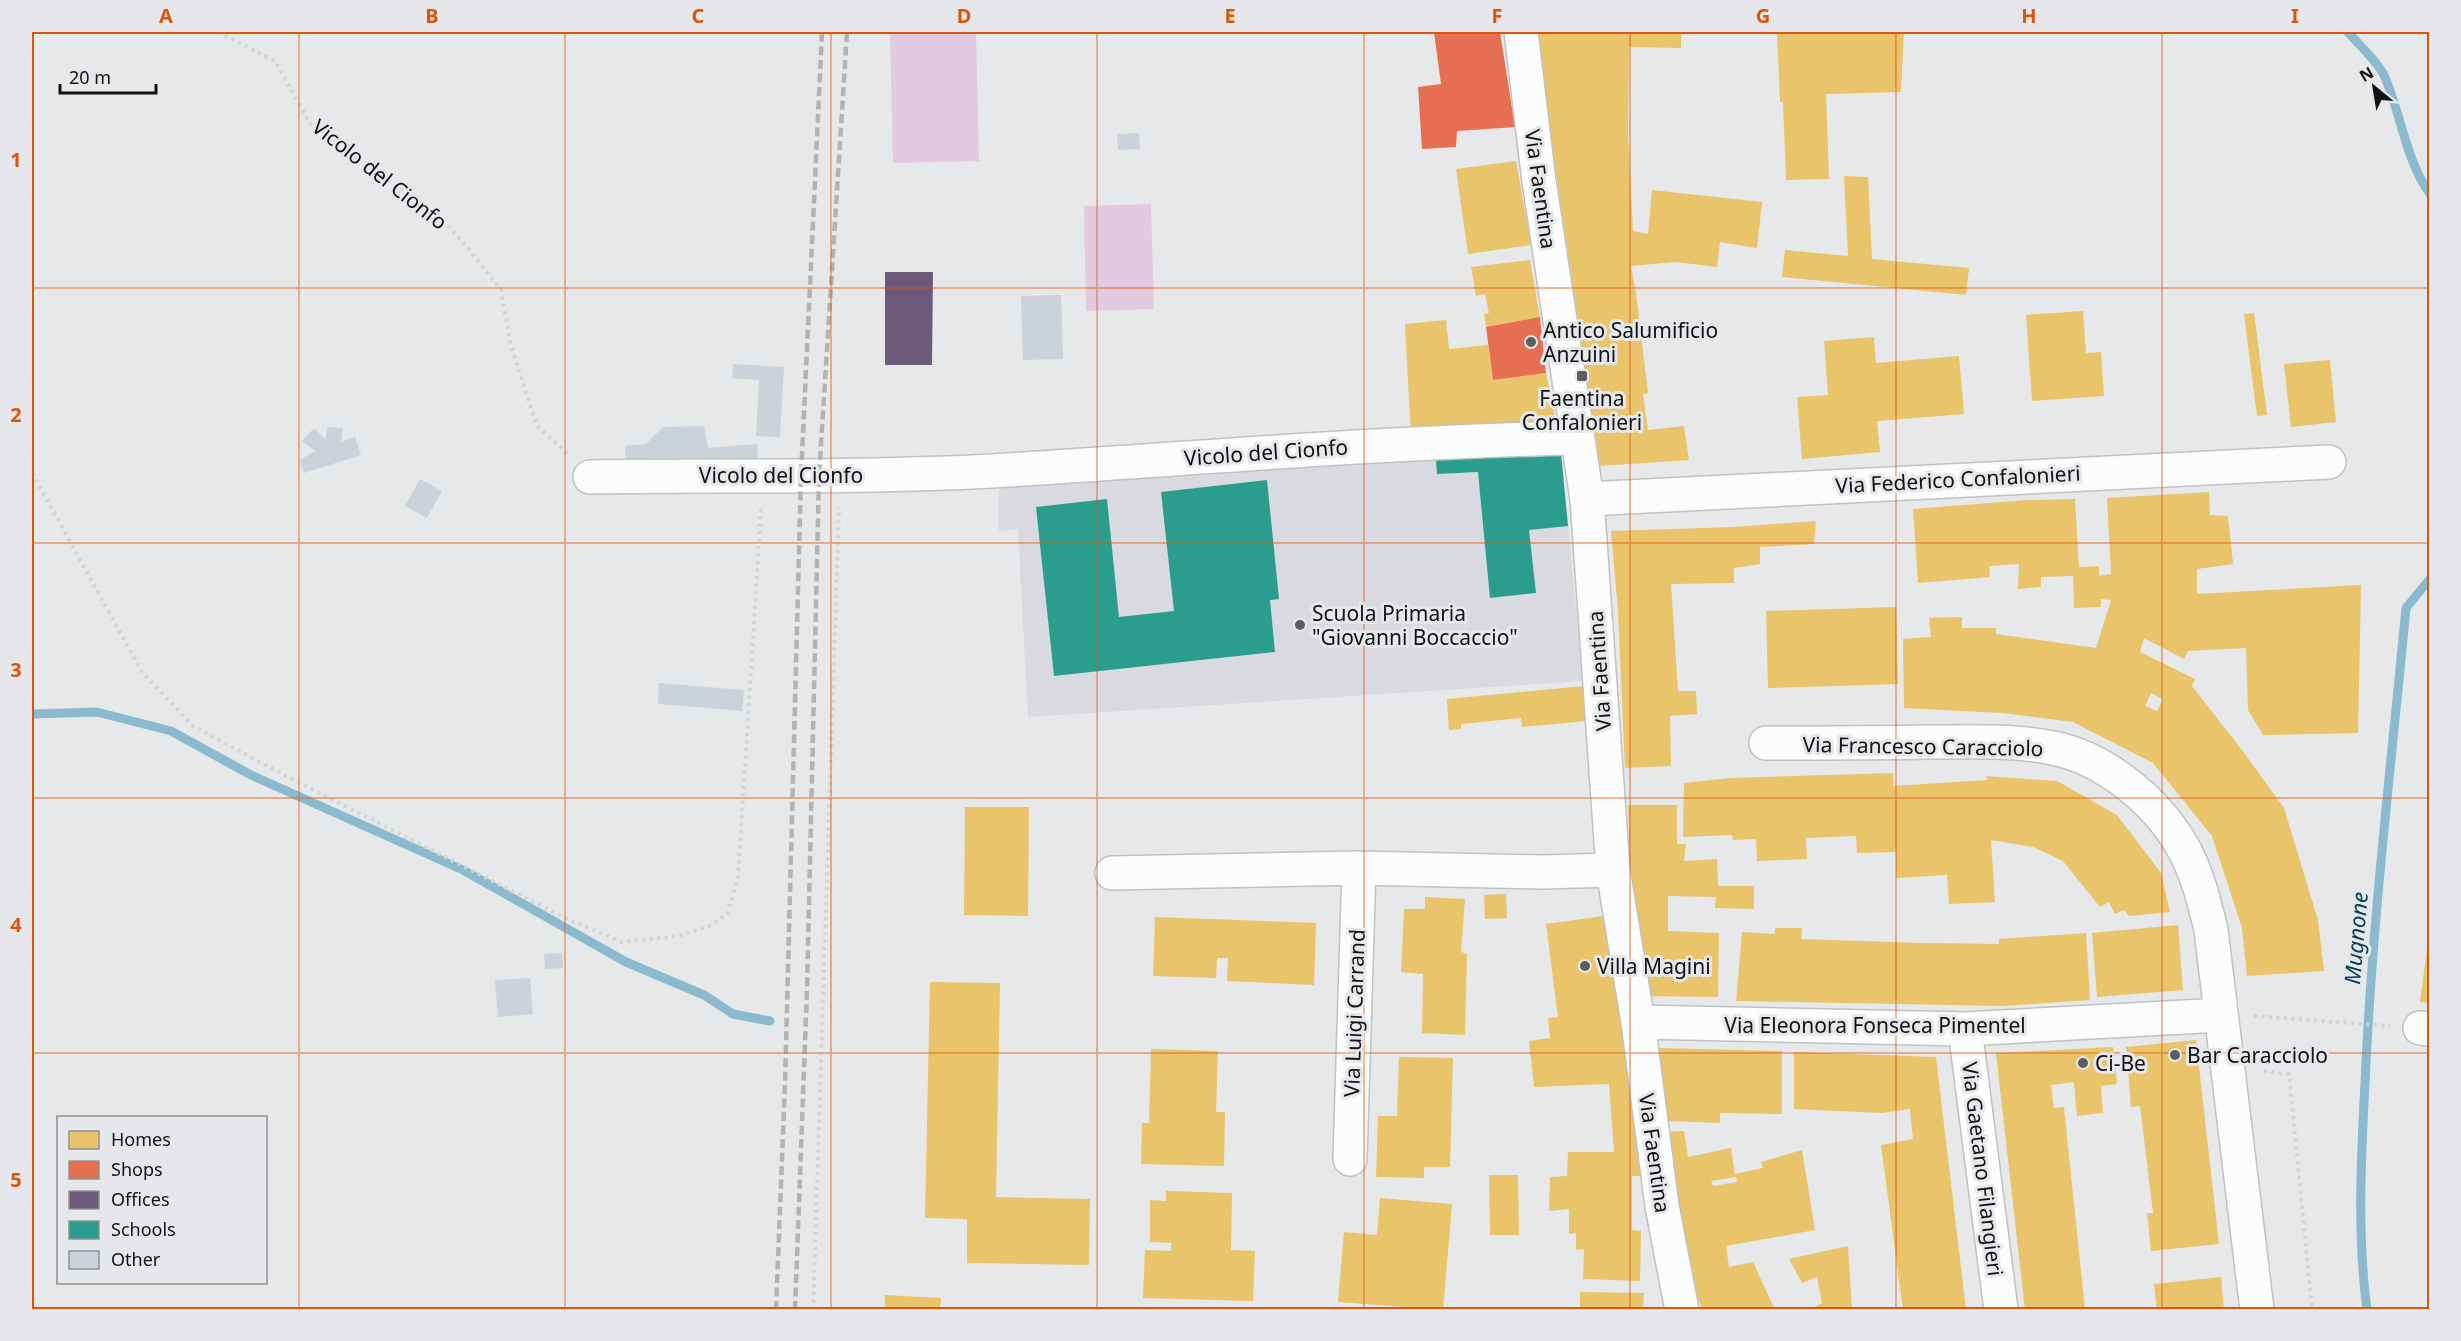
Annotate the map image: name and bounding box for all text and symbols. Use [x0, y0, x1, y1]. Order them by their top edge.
text: A [159, 2, 173, 29]
text: B [425, 2, 439, 29]
text: C [692, 2, 705, 29]
text: D [957, 2, 971, 29]
text: E [1224, 2, 1236, 29]
text: F [1492, 2, 1502, 29]
text: G [1756, 2, 1770, 29]
text: H [2021, 2, 2037, 29]
text: I [2291, 2, 2299, 29]
scale bar [60, 57, 156, 95]
north arrow [2344, 57, 2404, 117]
text: N [2355, 61, 2378, 87]
text: 20 m [69, 65, 111, 89]
street label: Vicolo del Cionfo [307, 112, 453, 236]
street label: Via Faentina [1519, 127, 1563, 251]
text: 1 [10, 146, 22, 173]
place label: Antico Salumificio Anzuini [1543, 316, 1718, 368]
marker: Antico Salumificio Anzuini [1524, 335, 1538, 349]
marker: Faentina Confalonieri [1575, 369, 1589, 383]
place label: Faentina Confalonieri [1522, 384, 1642, 436]
text: 2 [10, 401, 22, 428]
street label: Vicolo del Cionfo [1183, 432, 1349, 472]
street label: Via Federico Confalonieri [1835, 459, 2081, 499]
street label: Vicolo del Cionfo [699, 461, 863, 489]
place label: Scuola Primaria "Giovanni Boccaccio" [1312, 599, 1518, 651]
street label: Via Faentina [1581, 610, 1617, 732]
marker: Scuola Primaria "Giovanni Boccaccio" [1293, 618, 1307, 632]
text: 3 [10, 656, 22, 683]
street label: Via Francesco Caracciolo [1802, 730, 2044, 762]
water label: Mugnone [2336, 890, 2374, 986]
text: 4 [10, 911, 22, 938]
street label: Via Luigi Carrand [1337, 929, 1371, 1097]
place label: Villa Magini [1597, 952, 1711, 980]
marker: Villa Magini [1578, 959, 1592, 973]
street label: Via Eleonora Fonseca Pimentel [1724, 1011, 2026, 1039]
place label: Bar Caracciolo [2187, 1041, 2328, 1069]
marker: Bar Caracciolo [2168, 1048, 2182, 1062]
place label: Ci-Be [2095, 1049, 2146, 1077]
marker: Ci-Be [2076, 1056, 2090, 1070]
street label: Via Gaetano Filangieri [1956, 1060, 2010, 1278]
street label: Via Faentina [1633, 1091, 1677, 1215]
legend [57, 1116, 267, 1284]
text: Homes [111, 1127, 171, 1151]
text: Shops [111, 1157, 163, 1181]
text: 5 [10, 1166, 22, 1193]
text: Offices [111, 1187, 170, 1211]
text: Schools [111, 1217, 176, 1241]
text: Other [111, 1247, 161, 1271]

